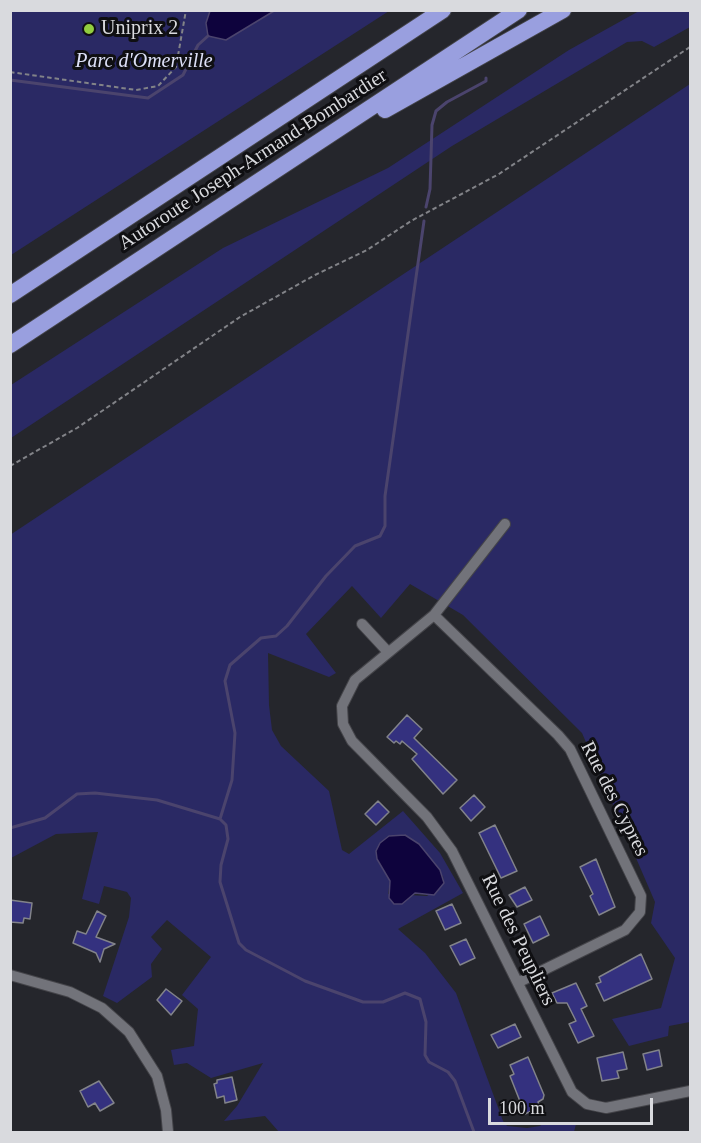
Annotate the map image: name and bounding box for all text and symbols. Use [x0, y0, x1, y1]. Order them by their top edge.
place label: Uniprix 2 [101, 17, 178, 41]
marker: Uniprix 2 [82, 22, 96, 36]
park label: Parc d'Omerville [75, 50, 213, 74]
street label: Autoroute Joseph-Armand-Bombardier [114, 64, 392, 256]
street label: Rue des Cypres [575, 738, 653, 860]
street label: Rue des Peupliers [476, 870, 560, 1010]
scale bar [491, 1086, 656, 1124]
text: 100 m [499, 1098, 545, 1118]

